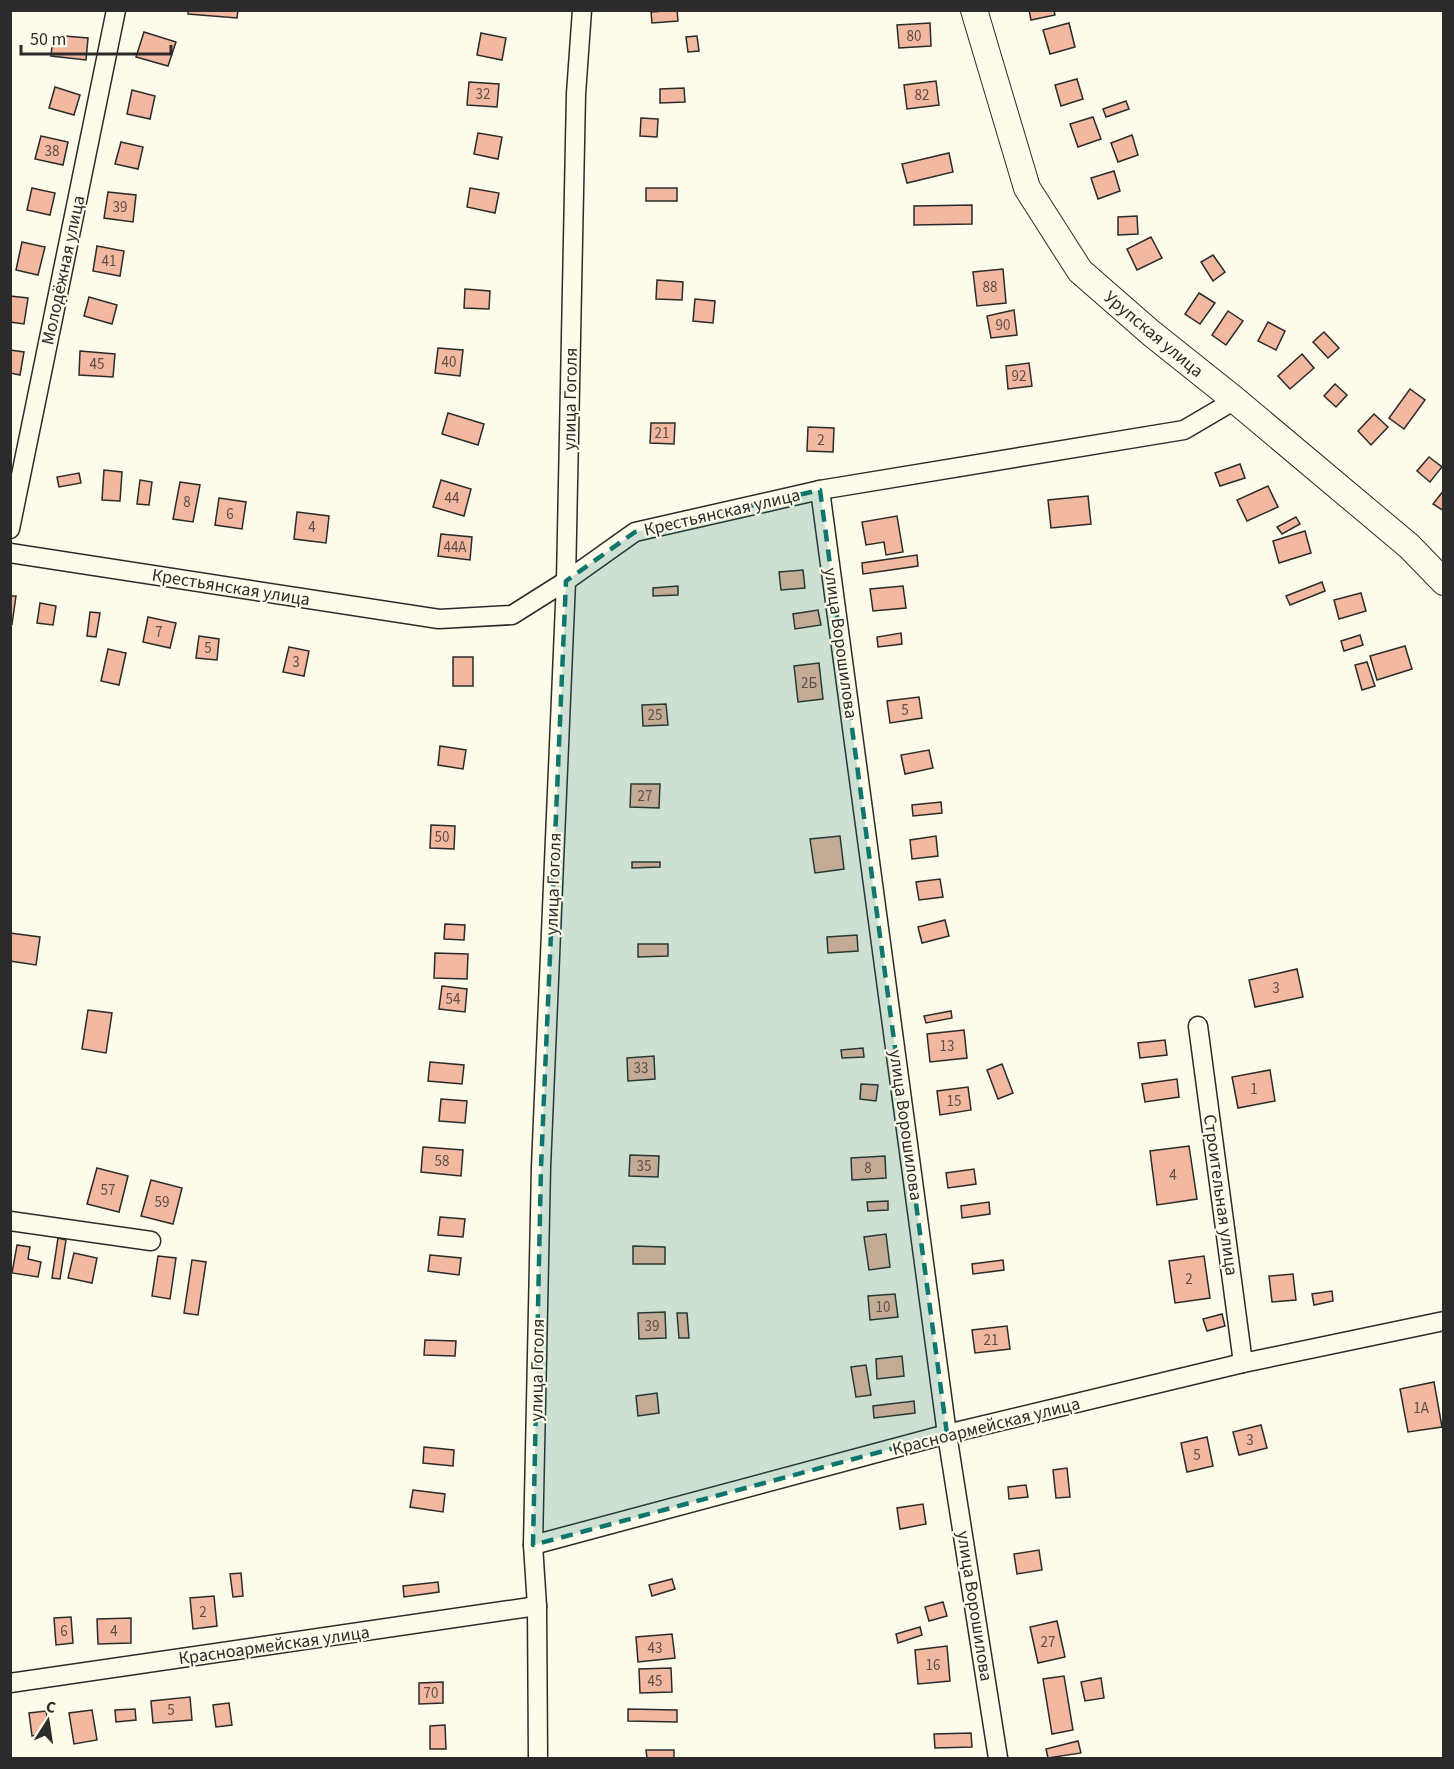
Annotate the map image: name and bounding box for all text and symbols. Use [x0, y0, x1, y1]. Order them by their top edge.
scale bar [21, 18, 171, 56]
house number: 80 [907, 26, 921, 47]
text: 50 m [30, 27, 66, 52]
house number: 32 [476, 84, 490, 105]
house number: 82 [915, 85, 929, 106]
house number: 38 [45, 141, 59, 162]
street label: Молодёжная улица [35, 193, 92, 347]
house number: 39 [113, 197, 127, 218]
house number: 41 [102, 251, 116, 272]
house number: 88 [983, 277, 997, 298]
street label: Урупская улица [1099, 285, 1209, 384]
house number: 90 [996, 315, 1010, 336]
street label: улица Гоголя [557, 347, 584, 451]
house number: 40 [442, 352, 456, 373]
house number: 45 [90, 354, 104, 375]
house number: 92 [1012, 366, 1026, 387]
house number: 21 [655, 423, 669, 444]
house number: 2 [817, 430, 825, 451]
street label: Крестьянская улица [641, 482, 803, 543]
house number: 44 [445, 488, 460, 509]
house number: 8 [183, 492, 191, 513]
house number: 6 [226, 504, 234, 525]
house number: 4 [308, 517, 316, 538]
house number: 44А [443, 537, 467, 558]
street label: Крестьянская улица [150, 563, 312, 612]
street label: улица Ворошилова [818, 566, 863, 720]
house number: 7 [155, 622, 163, 643]
house number: 5 [204, 638, 212, 659]
house number: 3 [292, 652, 300, 673]
house number: 2Б [801, 673, 817, 694]
house number: 5 [901, 700, 909, 721]
house number: 25 [648, 705, 662, 726]
house number: 27 [638, 786, 652, 807]
house number: 50 [435, 827, 449, 848]
street label: улица Гоголя [539, 832, 568, 936]
house number: 3 [1272, 978, 1280, 999]
house number: 54 [446, 989, 461, 1010]
house number: 13 [940, 1036, 954, 1057]
street label: улица Ворошилова [883, 1048, 928, 1202]
house number: 33 [634, 1058, 648, 1079]
house number: 1 [1250, 1079, 1258, 1100]
house number: 15 [947, 1091, 961, 1112]
street label: Строительная улица [1197, 1113, 1244, 1277]
house number: 58 [435, 1151, 449, 1172]
house number: 35 [637, 1156, 651, 1177]
house number: 8 [864, 1158, 872, 1179]
house number: 4 [1169, 1165, 1177, 1186]
house number: 57 [101, 1180, 115, 1201]
house number: 59 [155, 1192, 169, 1213]
house number: 2 [1185, 1269, 1193, 1290]
house number: 10 [876, 1297, 890, 1318]
house number: 39 [645, 1316, 659, 1337]
street label: улица Гоголя [524, 1318, 551, 1422]
house number: 21 [984, 1330, 998, 1351]
street label: Красноармейская улица [890, 1391, 1083, 1462]
house number: 1А [1413, 1398, 1430, 1419]
house number: 3 [1246, 1430, 1254, 1451]
house number: 5 [1193, 1445, 1201, 1466]
street label: улица Ворошилова [950, 1529, 999, 1683]
house number: 2 [199, 1602, 207, 1623]
street label: Красноармейская улица [177, 1620, 371, 1671]
house number: 6 [60, 1621, 68, 1642]
house number: 4 [110, 1621, 118, 1642]
house number: 27 [1041, 1632, 1055, 1653]
house number: 43 [648, 1638, 662, 1659]
house number: 16 [926, 1655, 940, 1676]
house number: 45 [648, 1671, 662, 1692]
house number: 70 [424, 1683, 438, 1704]
north arrow [18, 1691, 78, 1751]
text: С [44, 1696, 58, 1719]
house number: 5 [167, 1700, 175, 1721]

